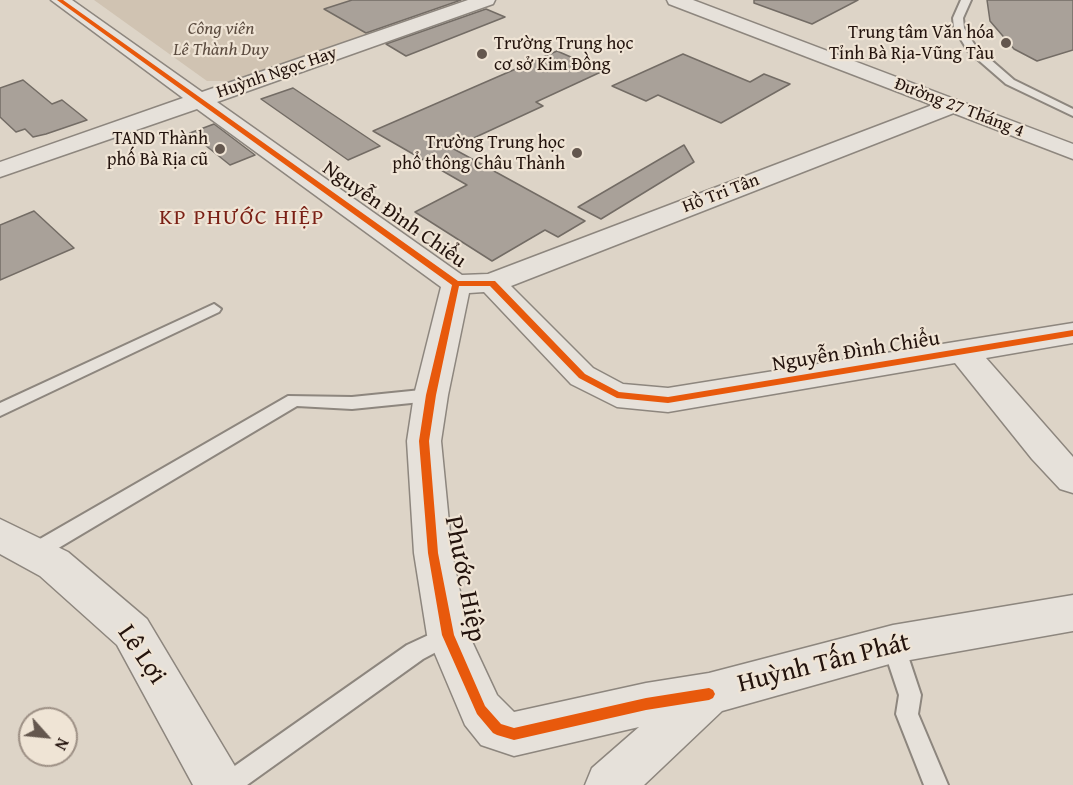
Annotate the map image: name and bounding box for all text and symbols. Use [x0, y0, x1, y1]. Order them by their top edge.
park label: Công viên Lê Thành Duy [173, 18, 269, 60]
place label: Trung tâm Văn hóa Tỉnh Bà Rịa-Vũng Tàu [829, 22, 994, 64]
place label: Trường Trung học cơ sở Kim Đồng [494, 33, 633, 76]
marker: Trung tâm Văn hóa Tỉnh Bà Rịa-Vũng Tàu [999, 36, 1013, 50]
street label: Huỳnh Ngọc Hay [214, 42, 340, 104]
marker: Trường Trung học cơ sở Kim Đồng [475, 47, 489, 61]
street label: Đường 27 Tháng 4 [891, 73, 1027, 143]
place label: TAND Thành phố Bà Rịa cũ [107, 128, 208, 170]
place label: Trường Trung học phổ thông Châu Thành [392, 132, 565, 174]
marker: TAND Thành phố Bà Rịa cũ [213, 142, 227, 156]
marker: Trường Trung học phổ thông Châu Thành [570, 146, 584, 160]
street label: Nguyễn Đình Chiểu [317, 156, 471, 274]
street label: Hồ Tri Tân [680, 170, 762, 218]
district label: KP PHƯỚC HIỆP [159, 205, 325, 231]
street label: Nguyễn Đình Chiểu [770, 326, 942, 378]
street label: Phước Hiệp [437, 513, 491, 645]
street label: Lê Lợi [110, 619, 172, 691]
street label: Huỳnh Tấn Phát [735, 628, 913, 700]
north arrow [18, 707, 78, 767]
text: N [49, 734, 75, 754]

